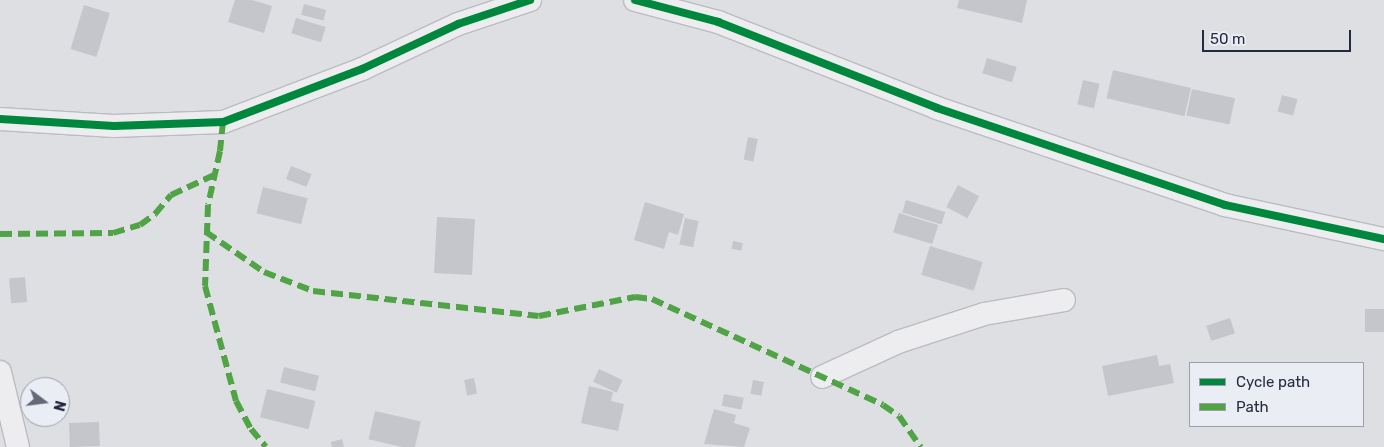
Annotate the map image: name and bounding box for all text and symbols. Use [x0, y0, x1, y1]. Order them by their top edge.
scale bar [1204, 20, 1353, 52]
text: 50 m [1210, 30, 1245, 48]
legend [1189, 362, 1364, 427]
text: Cycle path [1236, 373, 1310, 391]
north arrow [20, 377, 70, 427]
text: Path [1236, 398, 1269, 416]
text: N [49, 399, 69, 413]

